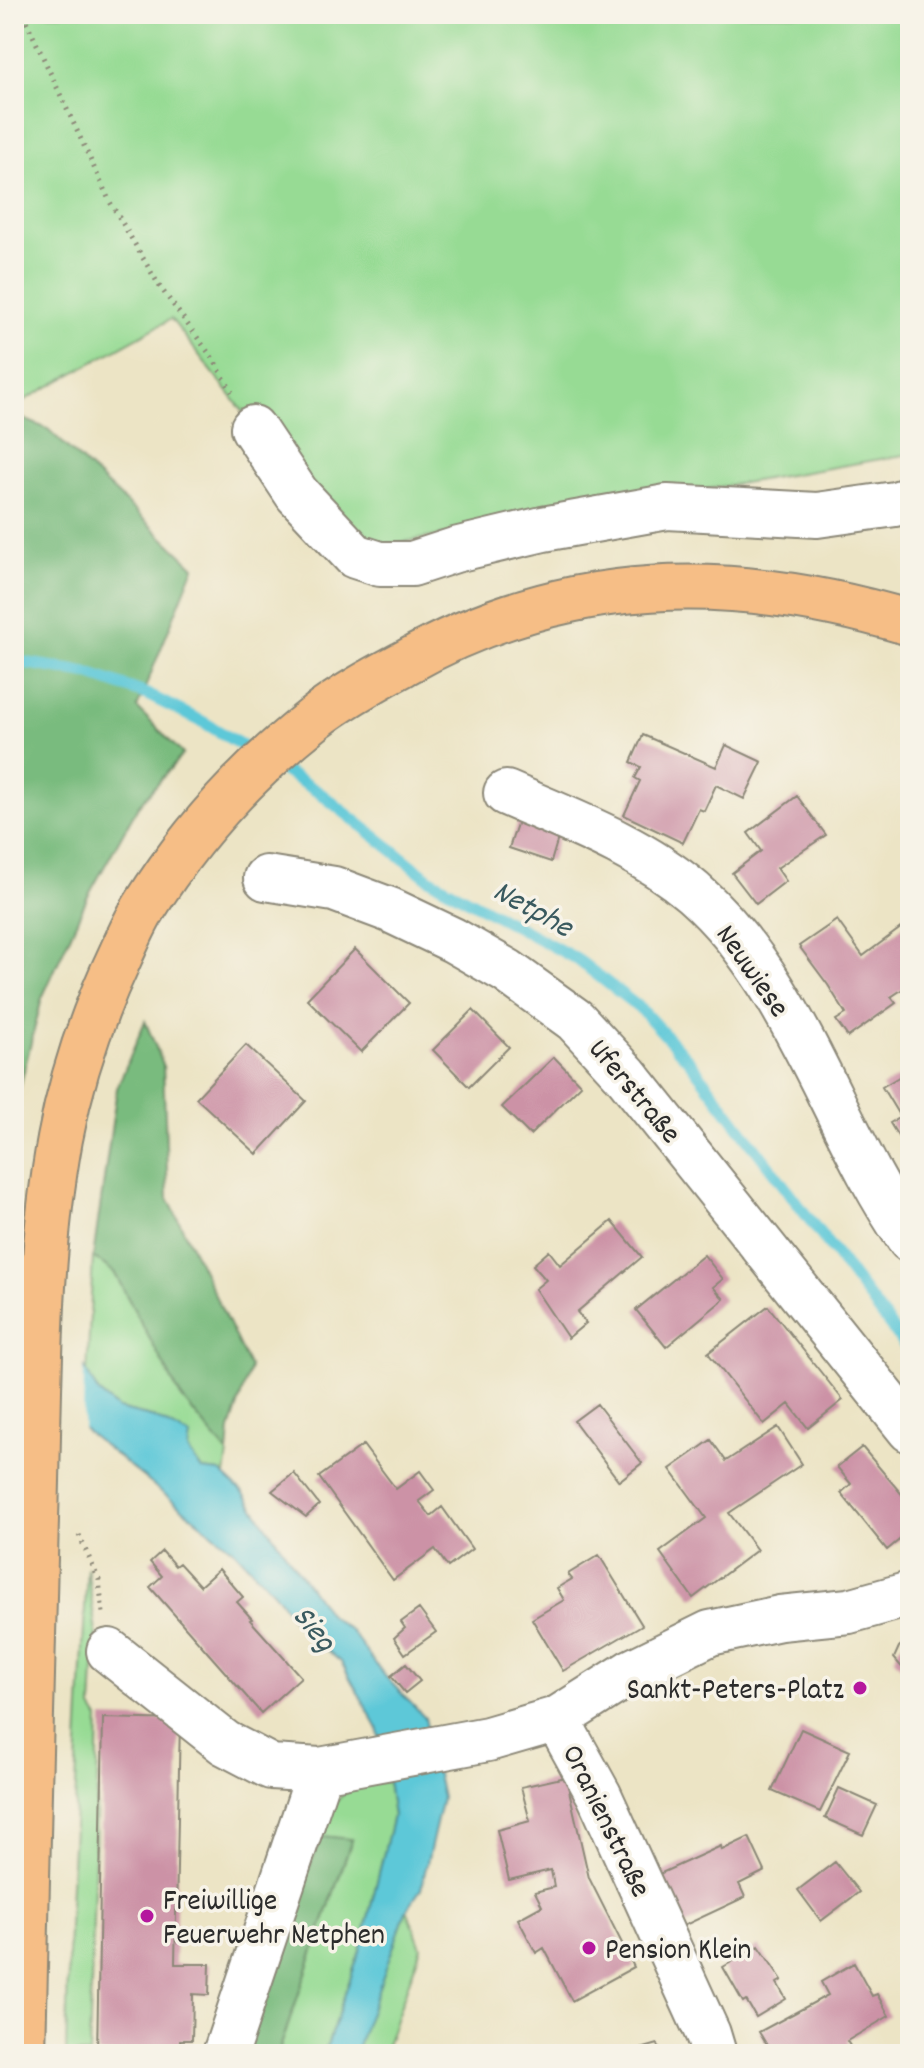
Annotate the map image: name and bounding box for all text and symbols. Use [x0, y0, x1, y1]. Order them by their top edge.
water label: Netphe [483, 871, 582, 953]
street label: Neuwiese [703, 917, 798, 1028]
street label: Uferstraße [576, 1031, 689, 1155]
water label: Sieg [279, 1597, 346, 1664]
place label: Sankt-Peters-Platz [627, 1671, 845, 1714]
marker: Sankt-Peters-Platz [851, 1679, 869, 1697]
street label: Oranienstraße [548, 1738, 659, 1906]
place label: Freiwillige Feuerwehr Netphen [163, 1882, 385, 1959]
marker: Freiwillige Feuerwehr Netphen [138, 1907, 156, 1925]
place label: Pension Klein [605, 1931, 751, 1974]
marker: Pension Klein [580, 1939, 598, 1957]

